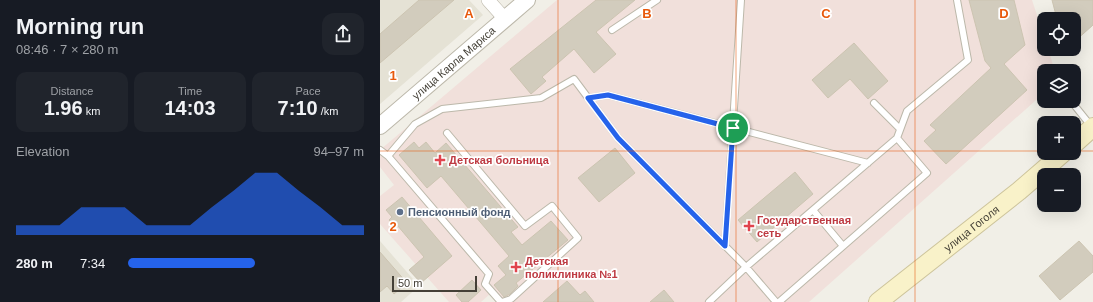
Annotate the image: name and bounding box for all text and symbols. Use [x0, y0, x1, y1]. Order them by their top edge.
text: A [464, 6, 474, 21]
text: B [642, 6, 652, 21]
text: C [821, 6, 831, 21]
text: D [999, 6, 1009, 21]
map controls [1037, 12, 1081, 212]
button: locate [1037, 12, 1081, 56]
button: share [322, 13, 364, 55]
text: Morning run [16, 14, 144, 39]
street label: улица Карла Маркса [410, 23, 498, 102]
text: 08:46 · 7 × 280 m [16, 42, 118, 57]
button: layers [1037, 64, 1081, 108]
text: 1 [389, 68, 397, 83]
text: Distance [51, 85, 93, 97]
text: Time [178, 85, 202, 97]
text: Pace [295, 85, 321, 97]
text: 1.96 [44, 97, 83, 119]
text: 14:03 [164, 97, 216, 119]
text: 7:10 [278, 97, 318, 119]
text: km [83, 105, 100, 117]
text: /km [318, 105, 338, 117]
pin [716, 111, 750, 145]
button: + [1037, 116, 1081, 160]
icon: arrive [722, 117, 744, 139]
text: Elevation [16, 144, 69, 159]
text: 94–97 m [313, 144, 364, 159]
marker: Детская больница [434, 154, 446, 166]
place label: Детская больница [449, 154, 550, 166]
button: − [1037, 168, 1081, 212]
street label: улица Гоголя [942, 203, 1001, 254]
place label: Пенсионный фонд [408, 206, 511, 218]
marker: Пенсионный фонд [395, 207, 405, 217]
place label: Государственная сеть [757, 214, 851, 239]
text: 2 [389, 219, 397, 234]
marker: Государственная сеть [744, 221, 754, 231]
place label: Детская поликлиника №1 [525, 255, 618, 280]
text: 280 m [16, 256, 53, 271]
text: 7:34 [80, 256, 105, 271]
marker: Детская поликлиника №1 [510, 261, 522, 273]
scale bar [392, 274, 477, 293]
text: 50 m [398, 277, 422, 289]

